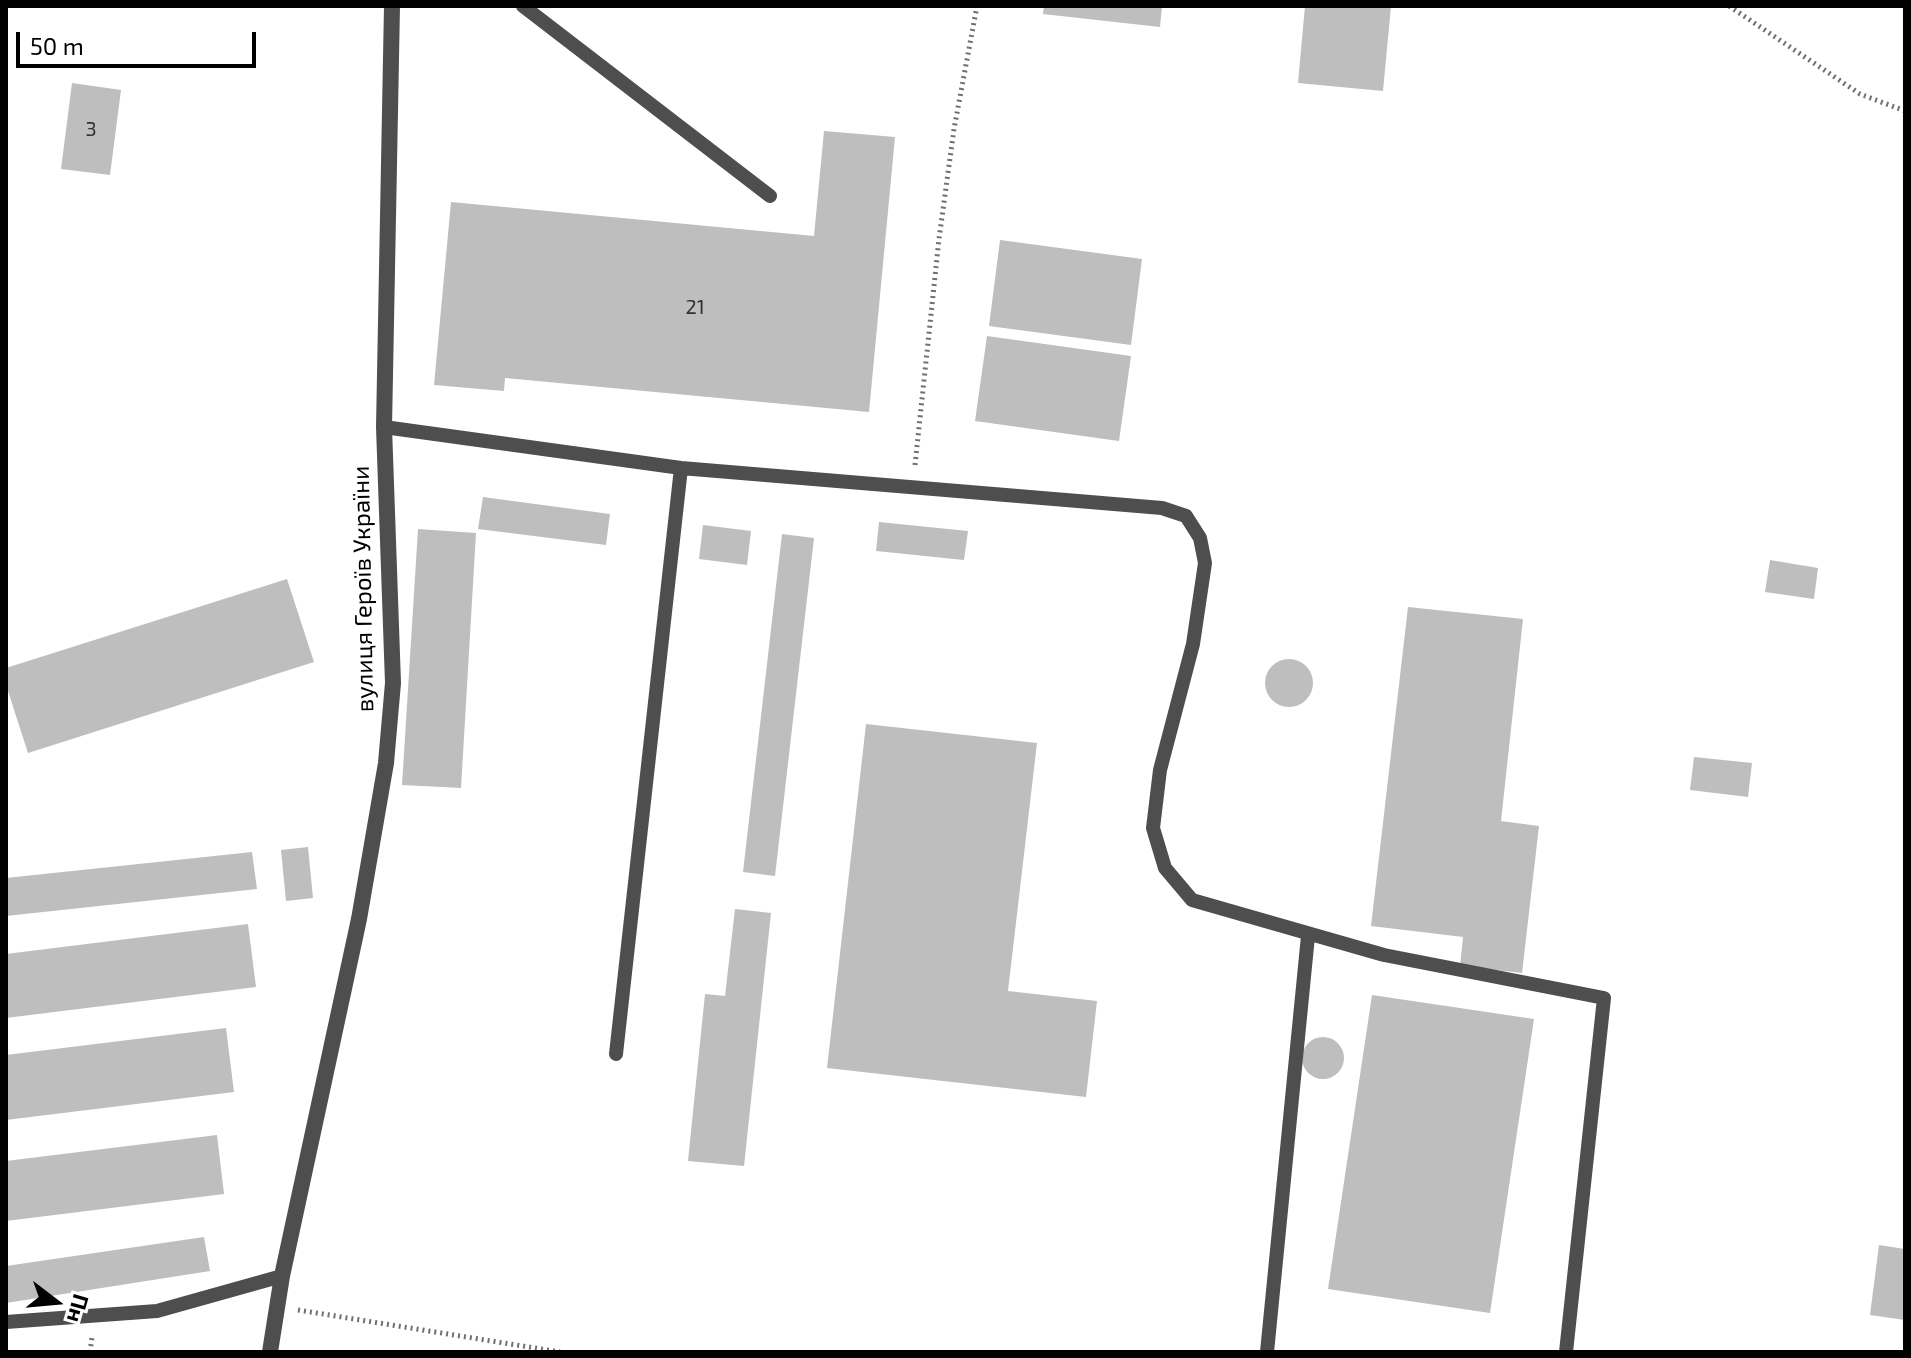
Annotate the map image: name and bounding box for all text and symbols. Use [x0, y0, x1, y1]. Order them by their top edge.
scale bar [20, 16, 260, 66]
text: 50 m [30, 31, 84, 60]
house number: 3 [85, 117, 97, 141]
house number: 21 [685, 295, 705, 319]
street label: вулиця Героїв України [346, 466, 380, 712]
north arrow [16, 1262, 96, 1342]
text: Пн [63, 1291, 96, 1326]

